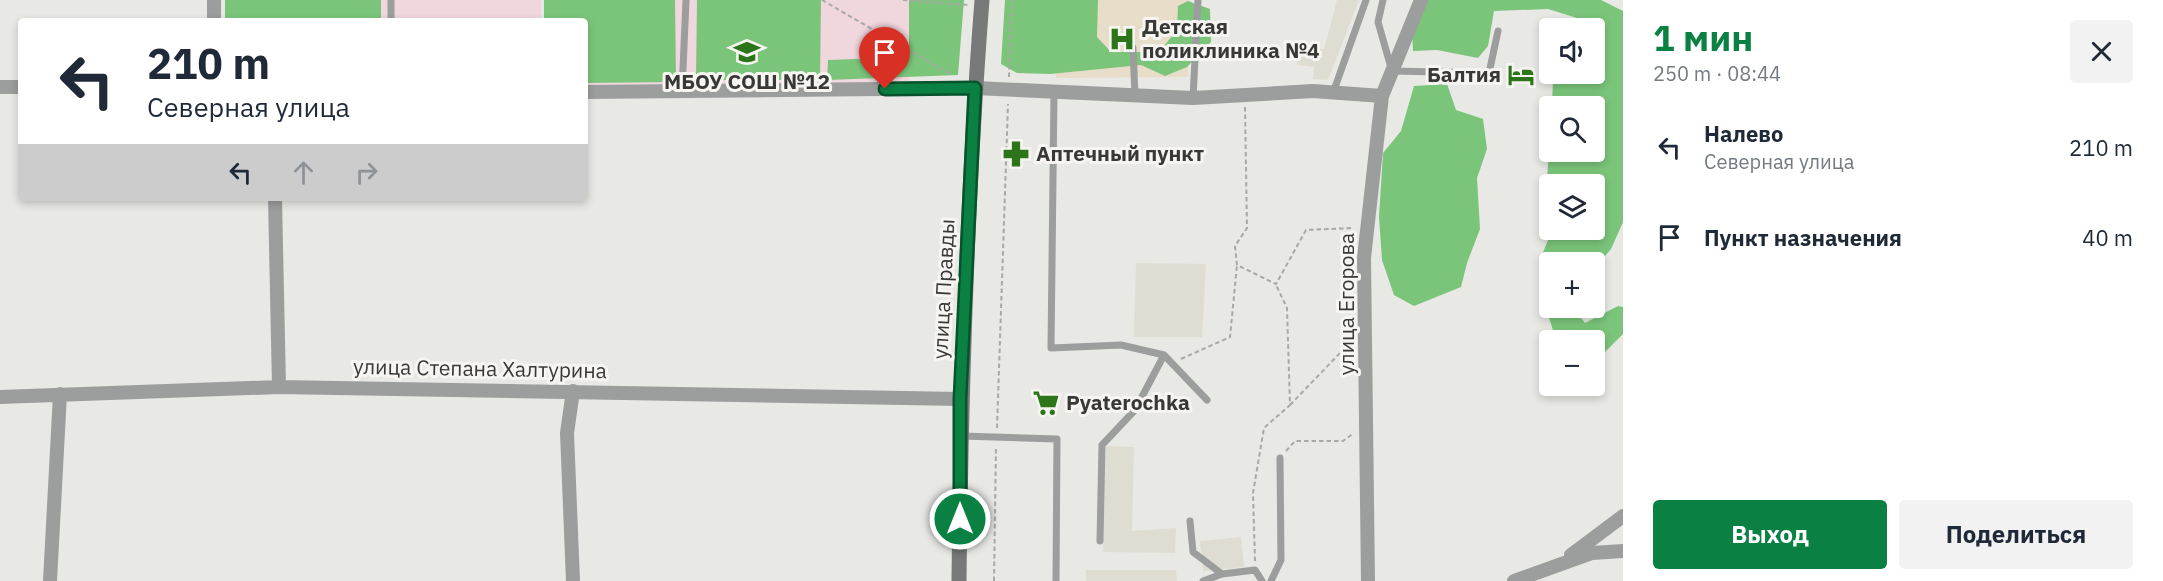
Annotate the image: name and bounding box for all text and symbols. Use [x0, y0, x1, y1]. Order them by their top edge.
place label: Детская поликлиника №4 [1142, 12, 1320, 64]
text: 1 мин [1653, 14, 1753, 61]
map controls [1539, 18, 1605, 396]
button: sound [1539, 18, 1605, 84]
button: close [2070, 20, 2133, 83]
hospital icon: Детская поликлиника №4 [1107, 24, 1137, 54]
pin [859, 27, 910, 89]
text: 210 m [147, 36, 270, 91]
icon: arrive [868, 36, 901, 69]
school or university icon: МБОУ СОШ №12 [732, 37, 762, 67]
icon: left [48, 42, 126, 120]
place label: Балтия [1427, 60, 1501, 88]
hotel icon: Балтия [1506, 60, 1536, 90]
text: 250 m · 08:44 [1653, 60, 1781, 87]
place label: МБОУ СОШ №12 [664, 67, 830, 95]
text: Северная улица [147, 89, 350, 124]
button: search [1539, 96, 1605, 162]
text: Налево [1704, 119, 1783, 148]
icon: left [1653, 131, 1686, 164]
text: 210 m [2069, 133, 2133, 162]
pharmacy icon: Аптечный пункт [1001, 139, 1031, 169]
place label: Аптечный пункт [1036, 139, 1204, 167]
text: Северная улица [1704, 148, 1854, 175]
icon: left [224, 156, 257, 189]
icon: ahead [287, 156, 320, 189]
icon: right [350, 156, 383, 189]
button: layers [1539, 174, 1605, 240]
street label: улица Правды [925, 218, 961, 360]
icon: arrive [1653, 221, 1686, 254]
text: Пункт назначения [1704, 223, 1902, 252]
text: 40 m [2082, 223, 2133, 252]
street label: улица Егорова [1332, 233, 1360, 375]
button: + [1539, 252, 1605, 318]
button: − [1539, 330, 1605, 396]
street label: улица Степана Халтурина [353, 352, 607, 384]
supermarket icon: Pyaterochka [1031, 388, 1061, 418]
place label: Pyaterochka [1066, 388, 1190, 416]
position arrow [928, 487, 992, 551]
button: Выход [1653, 500, 1887, 569]
button: Поделиться [1899, 500, 2133, 569]

